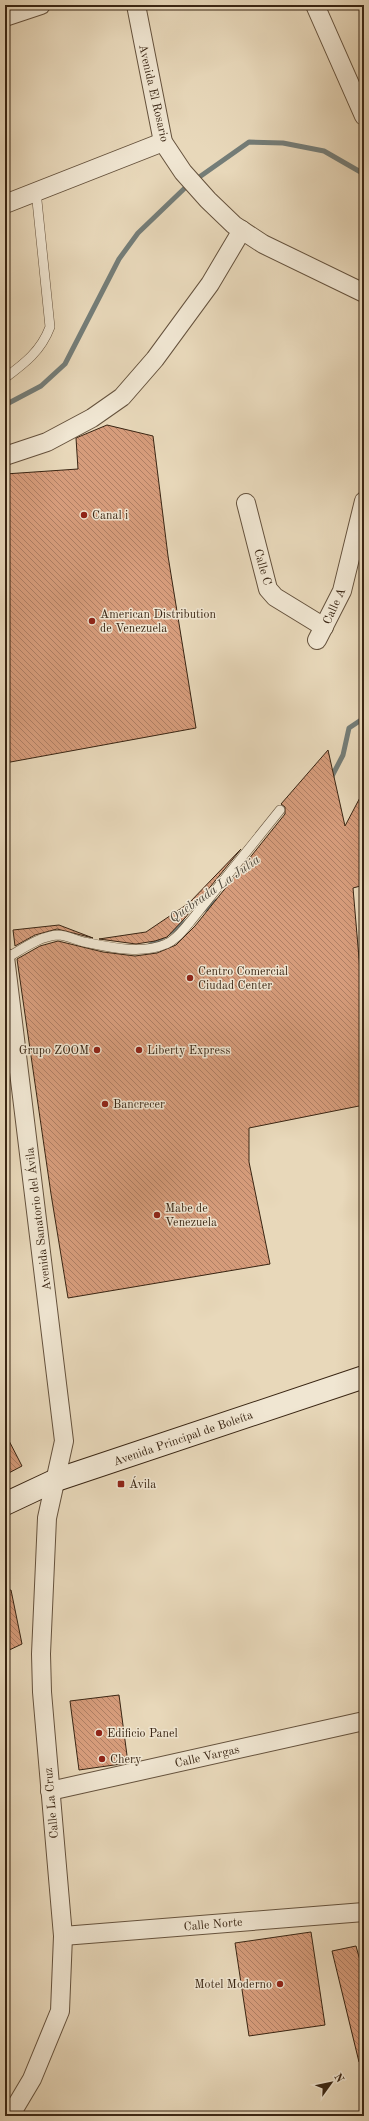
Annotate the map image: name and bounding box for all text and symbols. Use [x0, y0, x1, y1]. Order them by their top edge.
street label: Avenida El Rosario [136, 43, 170, 143]
marker: Canal i [79, 510, 89, 520]
place label: Canal i [92, 510, 128, 522]
street label: Calle C [251, 548, 273, 587]
street label: Calle A [322, 586, 348, 626]
place label: American Distribution de Venezuela [100, 609, 216, 635]
marker: American Distribution de Venezuela [87, 616, 97, 626]
water label: Quebrada La Julia [167, 853, 263, 925]
place label: Centro Comercial Ciudad Center [198, 966, 288, 992]
marker: Centro Comercial Ciudad Center [185, 973, 195, 983]
place label: Grupo ZOOM [19, 1045, 89, 1057]
marker: Grupo ZOOM [92, 1045, 102, 1055]
marker: Liberty Express [134, 1045, 144, 1055]
place label: Liberty Express [147, 1045, 230, 1057]
marker: Bancrecer [100, 1099, 110, 1109]
place label: Bancrecer [113, 1099, 165, 1111]
street label: Avenida Sanatorio del Ávila [21, 1147, 54, 1291]
place label: Mabe de Venezuela [165, 1203, 217, 1229]
marker: Mabe de Venezuela [152, 1210, 162, 1220]
street label: Avenida Principal de Boleíta [112, 1409, 255, 1468]
place label: Ávila [129, 1476, 156, 1491]
marker: Ávila [116, 1479, 126, 1489]
marker: Edificio Panel [94, 1728, 104, 1738]
place label: Edificio Panel [107, 1728, 178, 1740]
street label: Calle Vargas [174, 1744, 241, 1770]
marker: Chery [97, 1754, 107, 1764]
place label: Chery [110, 1754, 142, 1766]
street label: Calle La Cruz [43, 1767, 61, 1839]
street label: Calle Norte [183, 1916, 244, 1934]
place label: Motel Moderno [195, 1979, 272, 1991]
marker: Motel Moderno [275, 1979, 285, 1989]
north arrow [311, 2063, 351, 2103]
text: N [331, 2072, 345, 2085]

